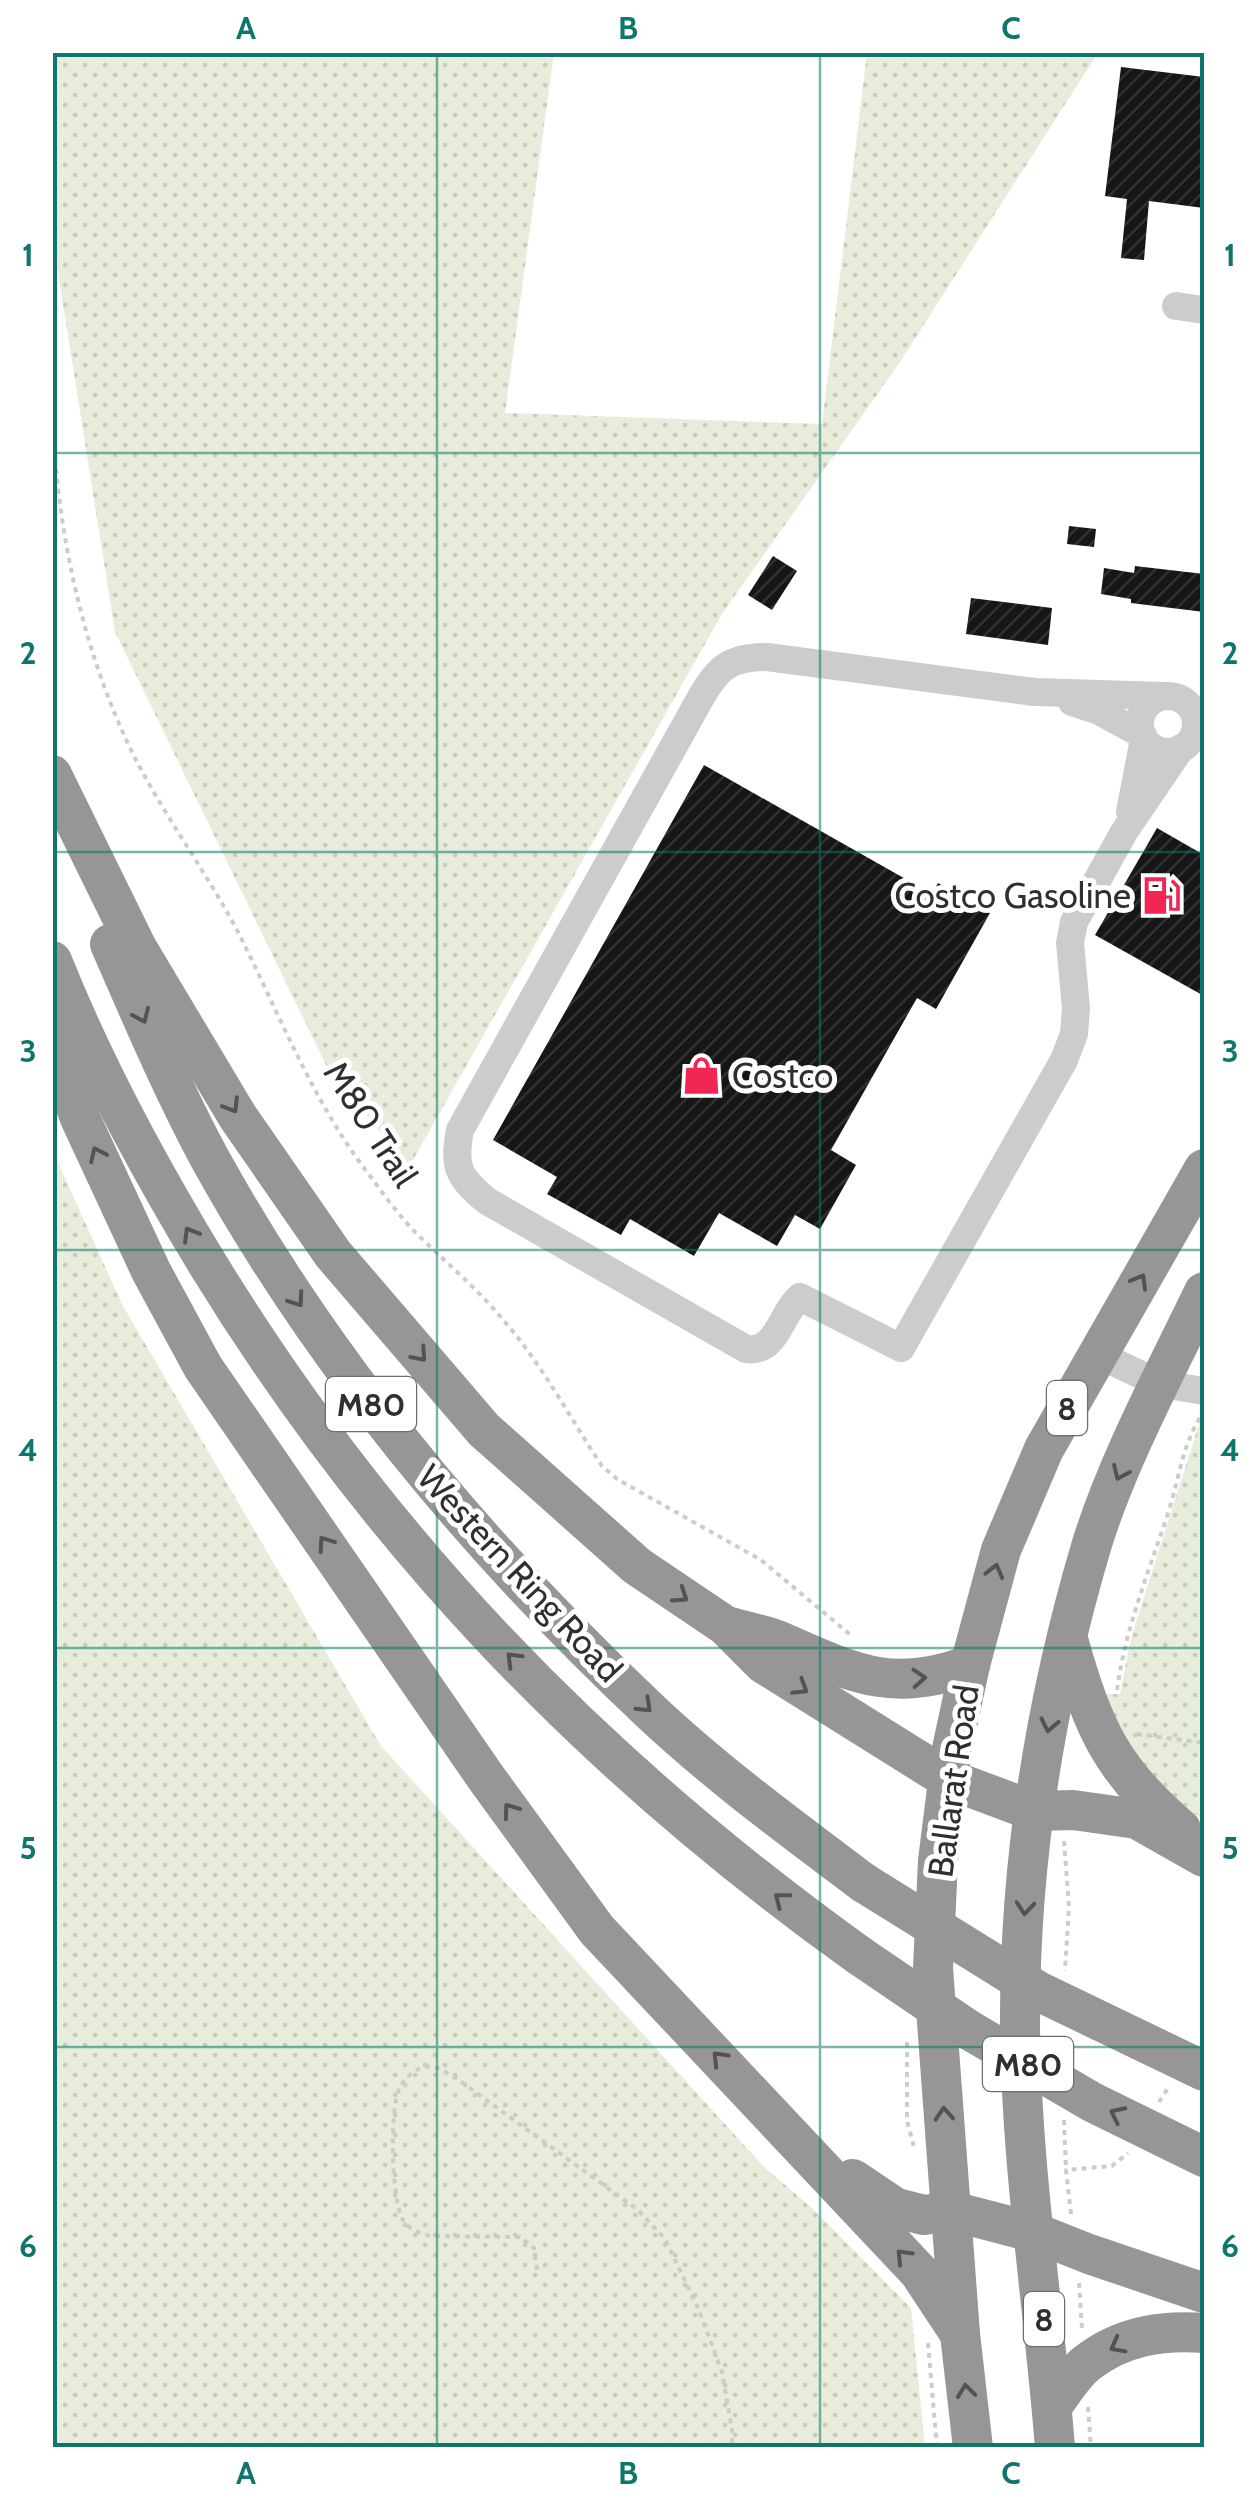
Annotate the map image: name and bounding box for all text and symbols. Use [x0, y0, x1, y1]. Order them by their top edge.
text: A [236, 8, 256, 47]
text: B [618, 8, 638, 47]
text: C [1001, 8, 1021, 47]
text: 1 [22, 235, 34, 274]
text: 1 [1224, 235, 1236, 274]
text: 2 [20, 633, 36, 672]
text: 2 [1222, 633, 1238, 672]
place label: Costco Gasoline [895, 874, 1131, 917]
fuel station icon: Costco Gasoline [1140, 874, 1182, 916]
one-way arrow [130, 1006, 150, 1024]
text: 3 [19, 1031, 37, 1070]
text: 3 [1221, 1031, 1239, 1070]
street label: M80 Trail [315, 1053, 428, 1195]
shop icon: Costco [681, 1054, 723, 1096]
place label: Costco [732, 1054, 833, 1097]
one-way arrow [220, 1095, 239, 1113]
one-way arrow [89, 1147, 109, 1165]
one-way arrow [183, 1227, 202, 1245]
one-way arrow [1127, 1274, 1147, 1292]
one-way arrow [285, 1289, 304, 1308]
one-way arrow [408, 1343, 426, 1361]
road number: M80 [326, 1377, 416, 1431]
road number: 8 [1047, 1381, 1087, 1435]
text: 4 [18, 1430, 38, 1469]
text: 4 [1220, 1430, 1240, 1469]
street label: Western Ring Road [408, 1455, 632, 1691]
one-way arrow [1113, 1463, 1133, 1481]
one-way arrow [319, 1536, 337, 1555]
one-way arrow [983, 1563, 1004, 1580]
one-way arrow [670, 1584, 689, 1602]
one-way arrow [506, 1653, 524, 1671]
one-way arrow [912, 1668, 928, 1689]
one-way arrow [790, 1675, 808, 1694]
street label: Ballarat Road [918, 1682, 988, 1880]
one-way arrow [633, 1694, 651, 1712]
one-way arrow [1040, 1716, 1061, 1733]
one-way arrow [504, 1803, 522, 1821]
text: 5 [19, 1828, 37, 1867]
text: 5 [1221, 1828, 1239, 1867]
one-way arrow [774, 1893, 792, 1910]
one-way arrow [1015, 1901, 1037, 1917]
road number: M80 [983, 2037, 1073, 2091]
one-way arrow [713, 2052, 731, 2070]
one-way arrow [934, 2105, 956, 2121]
one-way arrow [1109, 2107, 1127, 2127]
text: 6 [19, 2226, 37, 2265]
text: 6 [1221, 2226, 1239, 2265]
one-way arrow [897, 2249, 915, 2267]
road number: 8 [1024, 2292, 1064, 2346]
one-way arrow [1110, 2334, 1128, 2353]
one-way arrow [956, 2383, 977, 2399]
text: A [236, 2453, 256, 2492]
text: B [618, 2453, 638, 2492]
text: C [1001, 2453, 1021, 2492]

